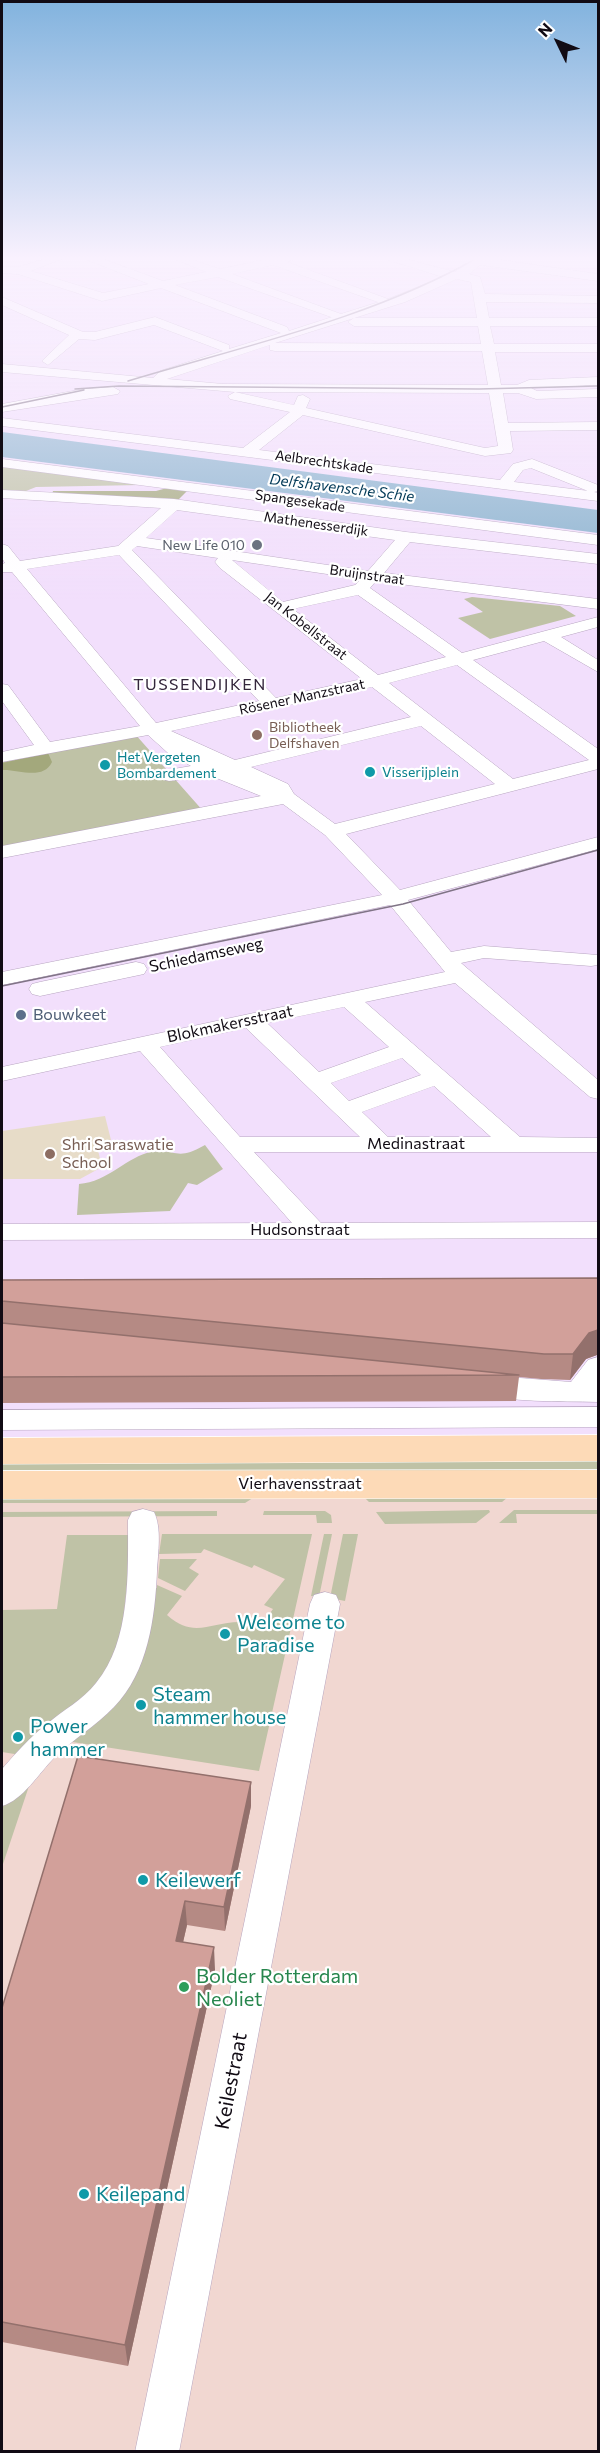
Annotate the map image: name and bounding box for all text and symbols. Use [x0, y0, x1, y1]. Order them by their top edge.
north arrow [528, 12, 588, 72]
text: N [533, 19, 556, 40]
street label: Aelbrechtskade [274, 447, 374, 477]
water label: Delfshavensche Schie [269, 470, 415, 506]
street label: Spangesekade [254, 486, 346, 516]
street label: Mathenesserdijk [263, 508, 369, 540]
place label: New Life 010 [162, 537, 245, 553]
marker: New Life 010 [250, 538, 264, 552]
street label: Bruijnstraat [328, 561, 406, 589]
street label: Jan Kobellstraat [261, 589, 351, 663]
district label: TUSSENDIJKEN [133, 675, 267, 695]
street label: Rösener Manzstraat [238, 675, 366, 719]
place label: Bibliotheek Delfshaven [269, 719, 341, 752]
marker: Bibliotheek Delfshaven [250, 728, 264, 742]
place label: Het Vergeten Bombardement [117, 749, 216, 782]
marker: Het Vergeten Bombardement [98, 758, 112, 772]
place label: Visserijplein [382, 764, 459, 780]
marker: Visserijplein [363, 765, 377, 779]
street label: Schiedamseweg [147, 934, 265, 976]
street label: Blokmakersstraat [165, 1001, 295, 1047]
place label: Bouwkeet [33, 1005, 106, 1025]
marker: Bouwkeet [14, 1008, 28, 1022]
street label: Medinastraat [367, 1134, 465, 1154]
place label: Shri Saraswatie School [62, 1135, 174, 1173]
marker: Shri Saraswatie School [43, 1147, 57, 1161]
street label: Hudsonstraat [250, 1220, 350, 1240]
street label: Vierhavensstraat [238, 1474, 362, 1494]
place label: Welcome to Paradise [237, 1610, 345, 1657]
marker: Welcome to Paradise [218, 1627, 232, 1641]
place label: Steam hammer house [153, 1682, 286, 1729]
marker: Steam hammer house [134, 1698, 148, 1712]
place label: Power hammer [30, 1714, 105, 1761]
marker: Power hammer [11, 1730, 25, 1744]
place label: Keilewerf [155, 1868, 241, 1892]
marker: Keilewerf [136, 1873, 150, 1887]
place label: Bolder Rotterdam Neoliet [196, 1964, 358, 2011]
marker: Bolder Rotterdam Neoliet [177, 1980, 191, 1994]
street label: Keilestraat [210, 2031, 252, 2131]
place label: Keilepand [96, 2182, 185, 2206]
marker: Keilepand [77, 2187, 91, 2201]

